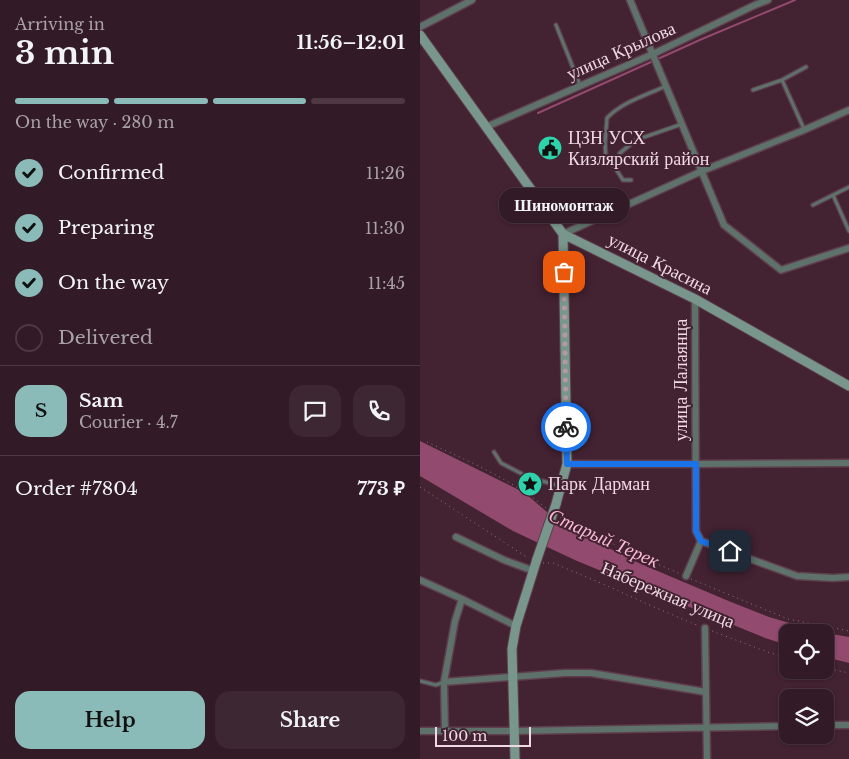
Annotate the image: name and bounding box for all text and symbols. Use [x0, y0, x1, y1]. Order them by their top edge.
text: Arriving in [15, 14, 105, 34]
street label: улица Крылова [563, 17, 679, 85]
text: 11:56–12:01 [296, 31, 405, 54]
text: 3 min [15, 33, 114, 73]
text: On the way · 280 m [15, 112, 174, 132]
place label: ЦЗН УСХ Кизлярский район [568, 127, 710, 170]
public building icon: ЦЗН УСХ Кизлярский район [537, 135, 563, 161]
icon: check [15, 159, 43, 187]
text: Confirmed [58, 161, 164, 184]
text: 11:26 [366, 163, 405, 183]
callout: Шиномонтаж [499, 187, 629, 222]
text: Шиномонтаж [514, 195, 614, 215]
icon: check [15, 214, 43, 242]
text: Preparing [58, 216, 154, 239]
text: 11:30 [365, 218, 405, 238]
street label: улица Красина [604, 228, 716, 300]
pin [543, 251, 585, 293]
icon: bag [550, 258, 578, 286]
icon: check [15, 269, 43, 297]
text: On the way [58, 271, 169, 294]
text: 11:45 [368, 273, 405, 293]
street label: улица Лалаянца [670, 319, 692, 441]
text: Delivered [58, 326, 153, 349]
button: chat [289, 385, 341, 437]
button: phone [353, 385, 405, 437]
text: Sam [79, 389, 124, 412]
text: S [35, 399, 47, 422]
courier [541, 402, 591, 452]
text: Courier · 4.7 [79, 412, 178, 432]
icon: bike [552, 413, 580, 441]
place icon: Парк Дарман [517, 471, 543, 497]
place label: Парк Дарман [548, 473, 650, 495]
text: Order #7804 [15, 477, 138, 500]
text: 773 ₽ [357, 477, 405, 500]
water label: Старый Терек [545, 503, 664, 573]
pin [709, 530, 751, 572]
icon: home [716, 537, 744, 565]
street label: Набережная улица [598, 557, 738, 633]
map controls [779, 624, 834, 744]
button: locate [779, 624, 834, 679]
button: layers [779, 689, 834, 744]
button: Help [15, 691, 205, 749]
button: Share [215, 691, 405, 749]
scale bar [435, 724, 531, 747]
text: 100 m [442, 727, 487, 745]

